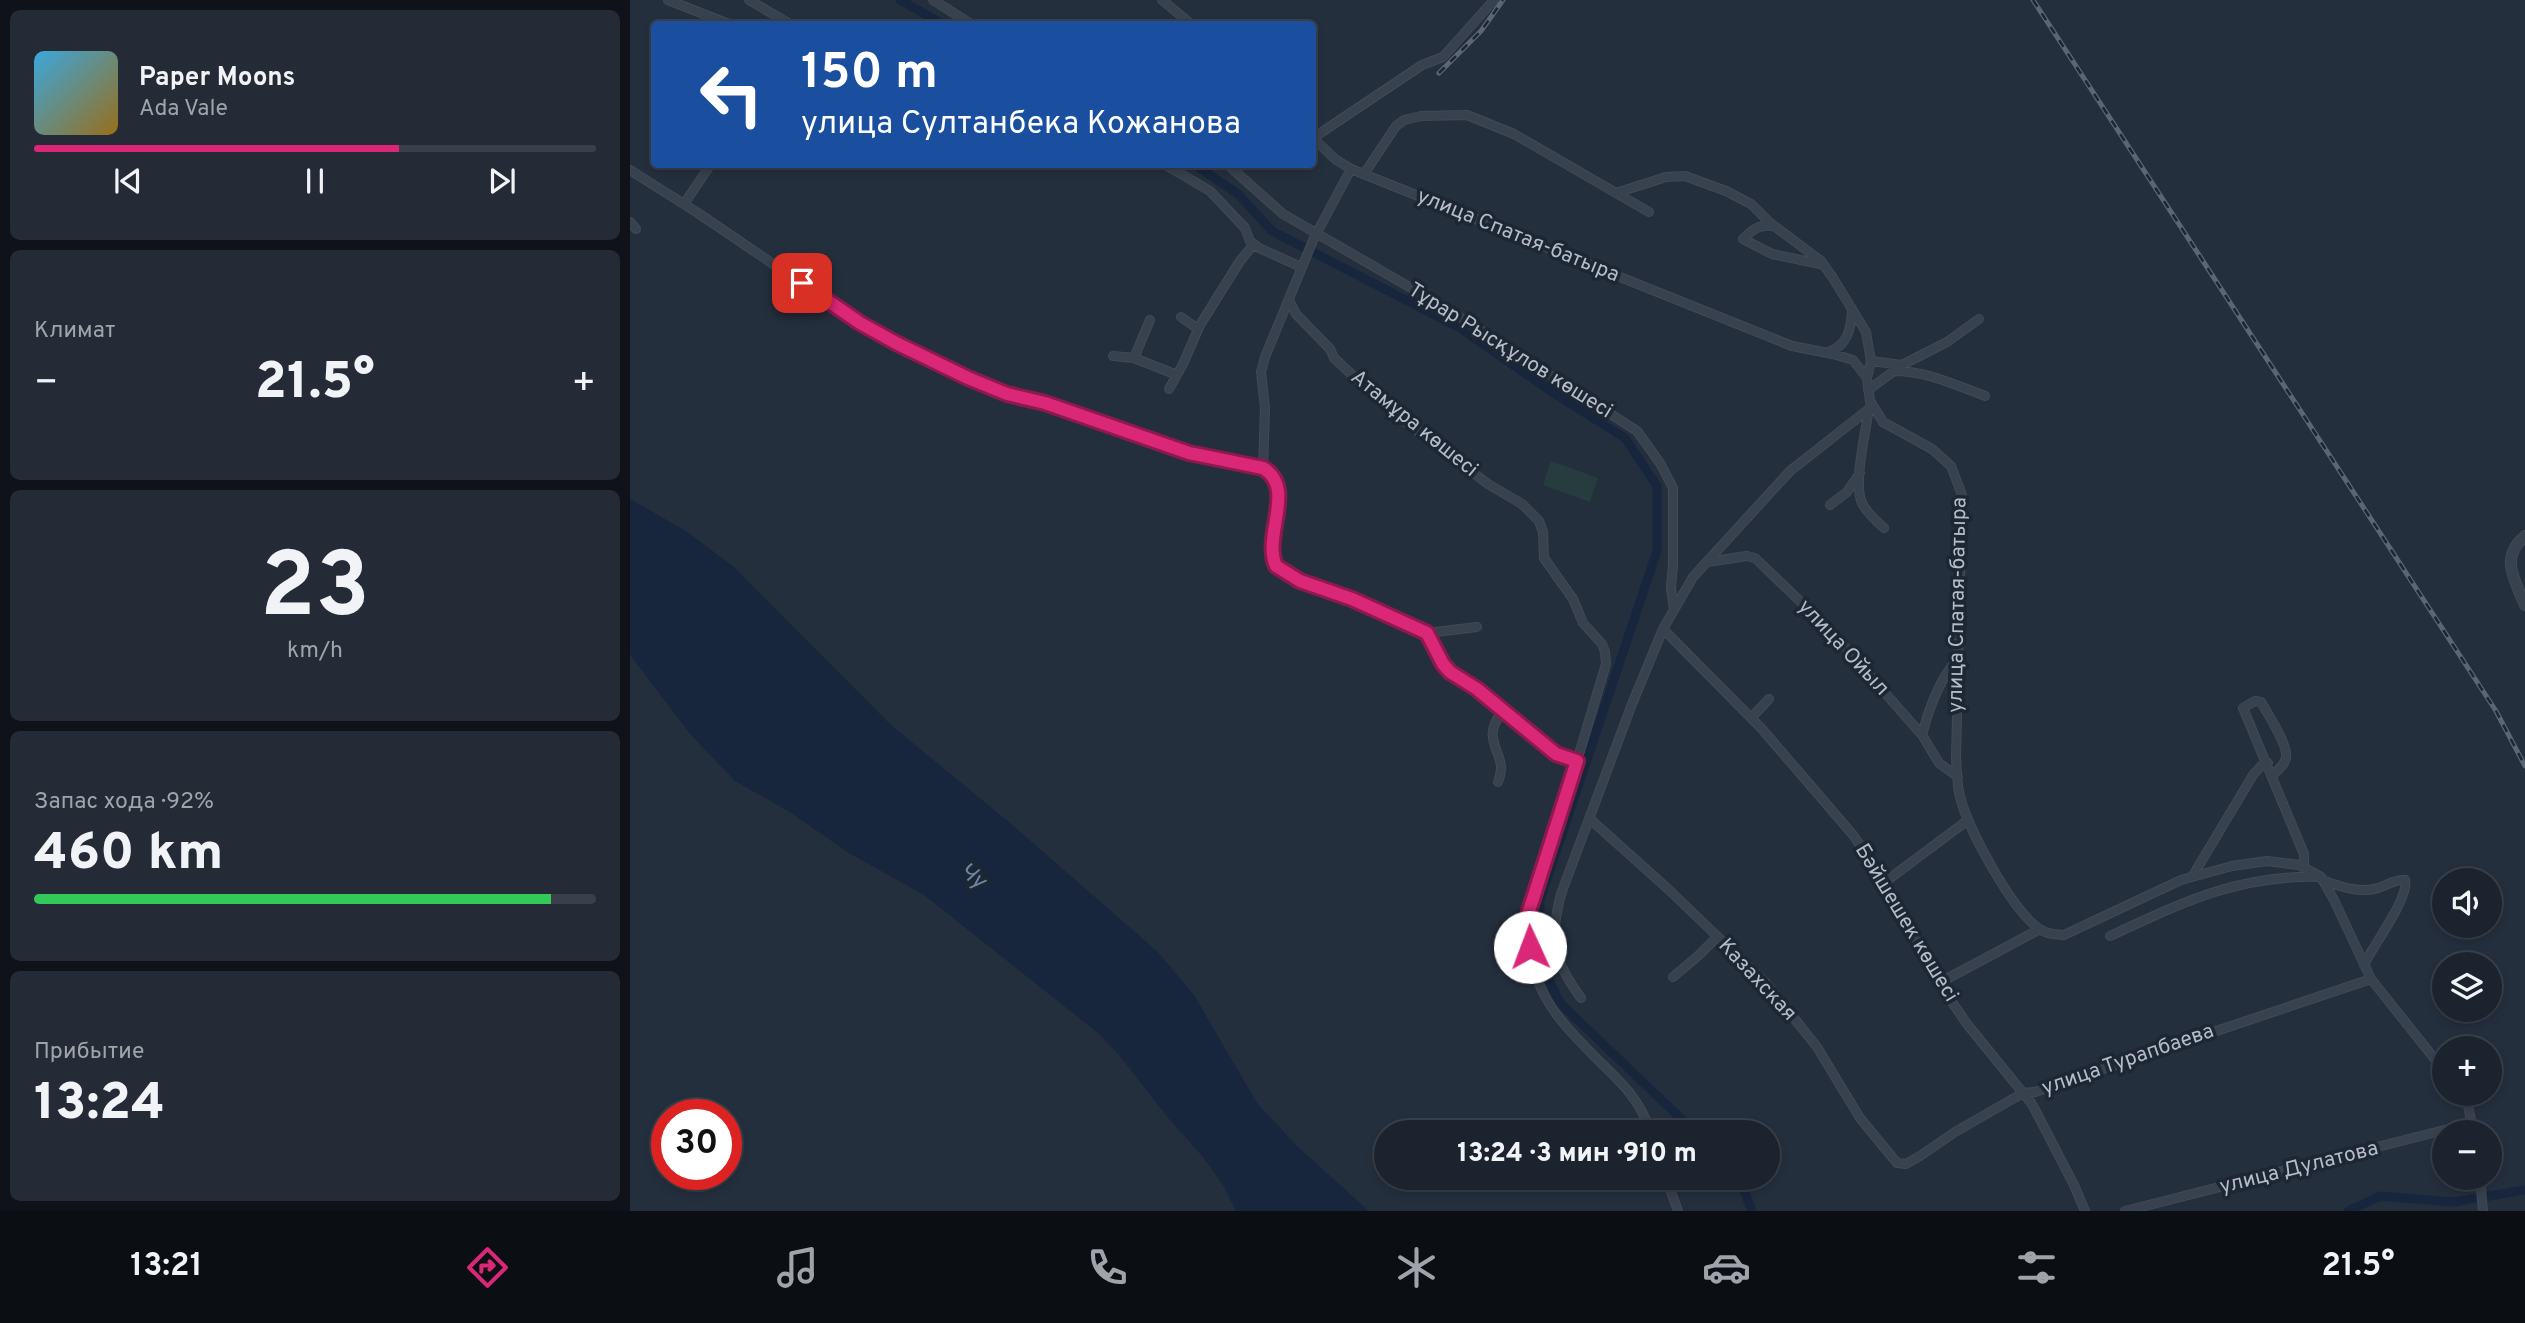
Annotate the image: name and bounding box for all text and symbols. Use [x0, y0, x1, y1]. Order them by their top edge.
text: 150 m [801, 44, 938, 106]
icon: left [686, 49, 777, 140]
text: Paper Moons [139, 62, 295, 95]
text: Ada Vale [139, 95, 228, 124]
text: улица Султанбека Кожанова [801, 105, 1241, 145]
icon: previous [109, 162, 147, 200]
icon: pause [296, 162, 334, 200]
icon: next [483, 162, 521, 200]
street label: улица Спатая-батыра [1413, 183, 1623, 289]
pin [772, 253, 832, 313]
icon: arrive [783, 264, 821, 302]
street label: Тұрар Рысқұлов көшесі [1403, 277, 1617, 425]
text: Климат [34, 317, 115, 346]
text: 21.5° [255, 351, 375, 417]
text: − [34, 360, 59, 409]
text: + [571, 360, 596, 409]
street label: Атамұра көшесі [1345, 364, 1483, 484]
street label: улица Спатая-батыра [1943, 497, 1973, 713]
text: 23 [260, 534, 370, 649]
street label: улица Ойыл [1791, 594, 1895, 702]
text: km/h [287, 637, 343, 666]
text: Запас хода · 92% [34, 788, 214, 817]
text: 460 km [34, 822, 223, 888]
street label: Бәйшешек көшесі [1848, 839, 1964, 1007]
water label: Чу [953, 857, 993, 898]
map controls [2432, 868, 2502, 1190]
button: sound [2432, 868, 2502, 938]
position arrow [1493, 910, 1567, 984]
street label: Казахская [1712, 933, 1802, 1027]
button: layers [2432, 952, 2502, 1022]
street label: улица Турапбаева [2038, 1018, 2218, 1102]
button: + [2432, 1036, 2502, 1106]
text: Прибытие [34, 1038, 144, 1067]
text: 13:24 [34, 1072, 165, 1138]
speed limit sign: 30 [651, 1099, 742, 1190]
button: − [2432, 1120, 2502, 1190]
street label: улица Дулатова [2217, 1135, 2381, 1201]
text: 13:24 · 3 мин · 910 m [1457, 1138, 1697, 1171]
icon: directions [463, 1243, 512, 1292]
icon: music [773, 1243, 822, 1292]
icon: phone [1083, 1243, 1132, 1292]
icon: climate [1392, 1243, 1441, 1292]
icon: car [1702, 1243, 1751, 1292]
icon: filters [2012, 1243, 2061, 1292]
text: 13:21 [130, 1247, 202, 1287]
text: 21.5° [2321, 1247, 2395, 1287]

